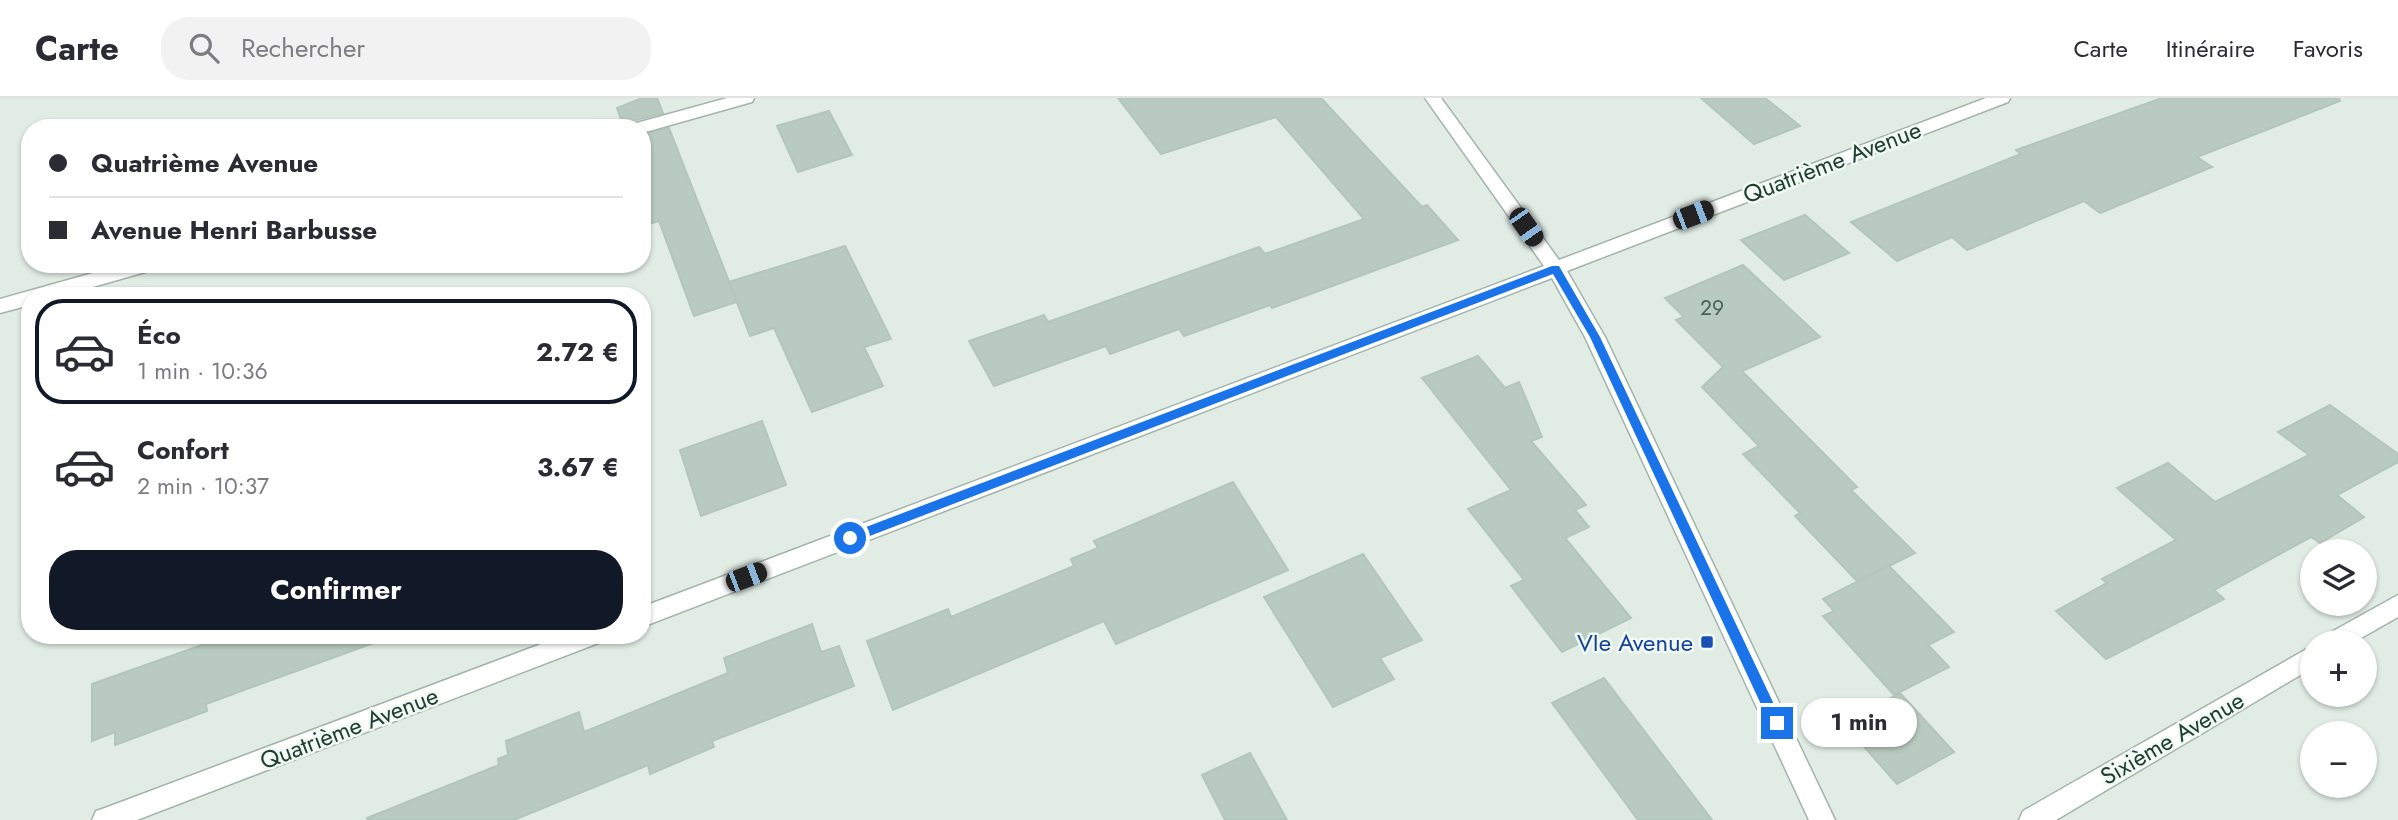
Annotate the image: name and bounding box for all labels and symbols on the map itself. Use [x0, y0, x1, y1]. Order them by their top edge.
street label: Quatrième Avenue [1738, 112, 1926, 212]
car [1670, 198, 1717, 232]
car [1506, 204, 1547, 250]
house number: 29 [1700, 293, 1724, 323]
route start [834, 522, 866, 554]
car [723, 560, 770, 594]
place label: VIe Avenue [1577, 625, 1693, 660]
marker: VIe Avenue [1699, 634, 1715, 650]
street label: Quatrième Avenue [255, 678, 443, 778]
street label: Sixième Avenue [2093, 683, 2251, 793]
callout: 1 min [1802, 698, 1917, 748]
route end [1761, 707, 1793, 739]

